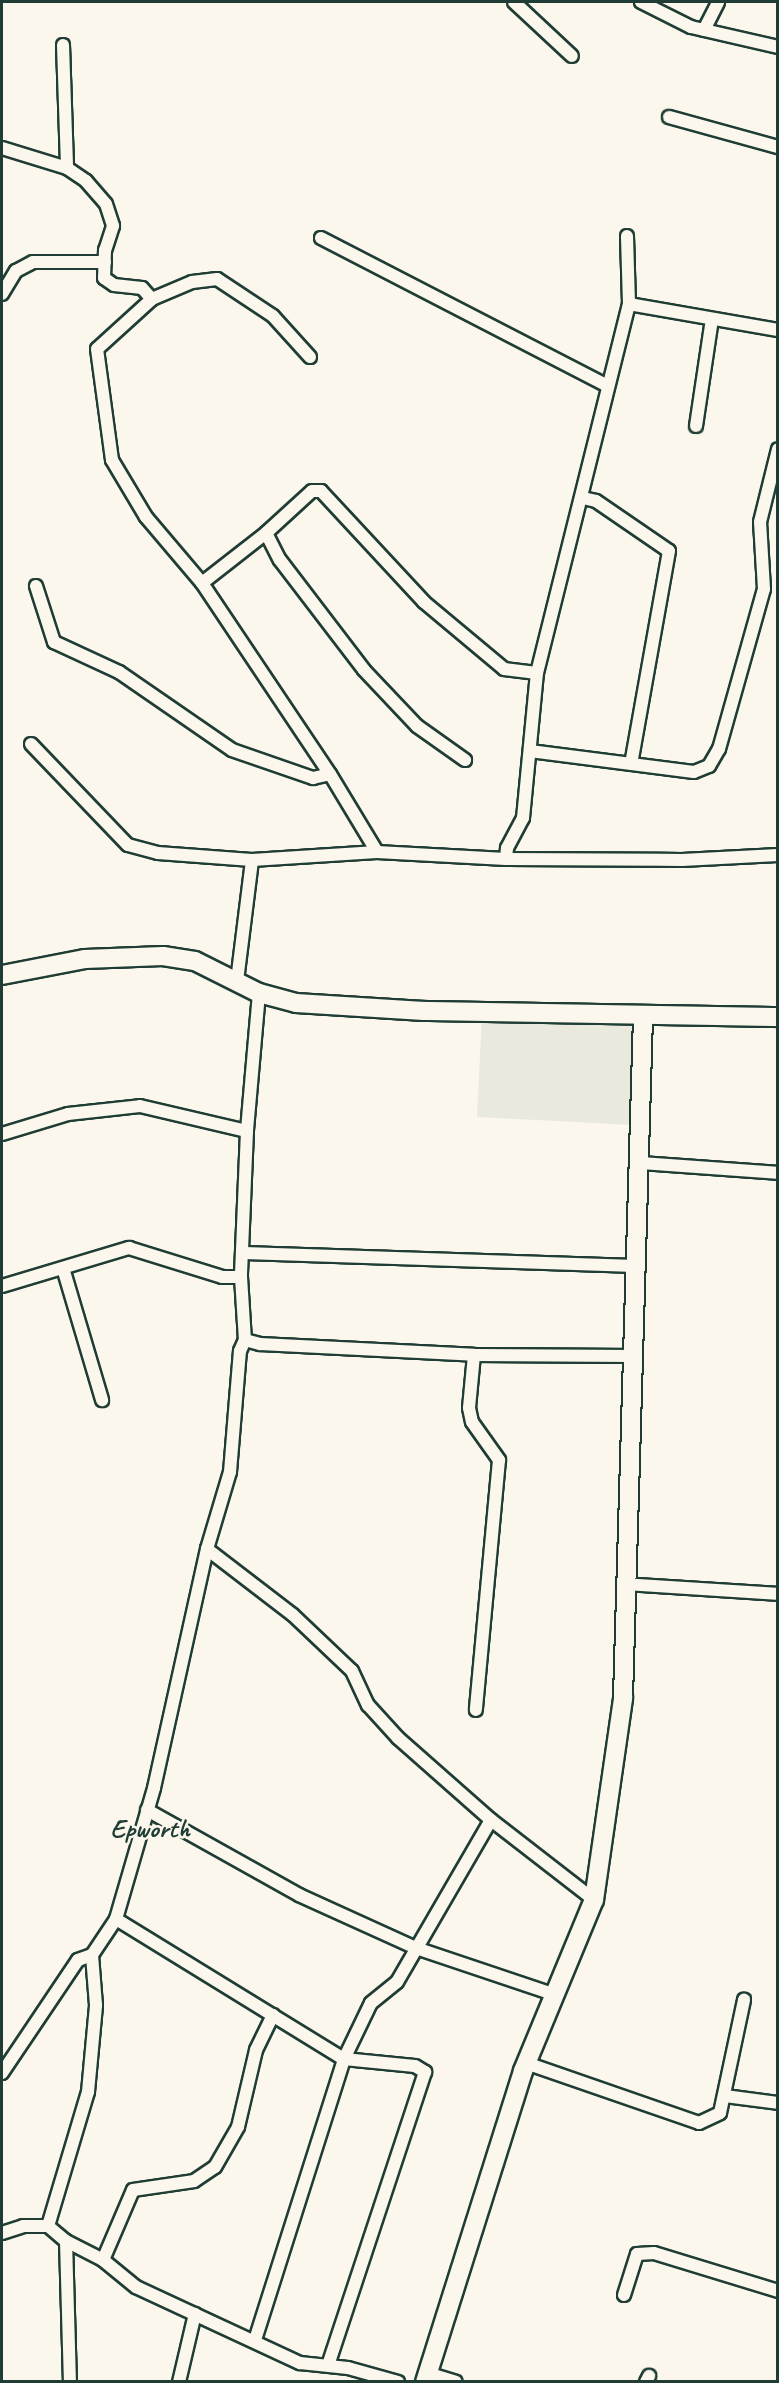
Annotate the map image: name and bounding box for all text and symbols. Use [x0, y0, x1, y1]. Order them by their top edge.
district label: Epworth [110, 1813, 190, 1845]

